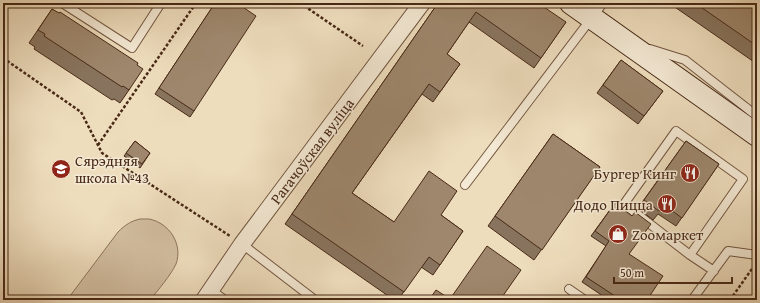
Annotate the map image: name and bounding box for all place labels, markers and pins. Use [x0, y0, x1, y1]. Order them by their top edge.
place label: Сярэдняя школа №43 [75, 150, 149, 188]
school or university icon: Сярэдняя школа №43 [50, 158, 72, 180]
restaurant icon: Бургер Кинг [679, 162, 701, 184]
place label: Бургер Кинг [594, 163, 677, 184]
restaurant icon: Додо Пицца [656, 193, 678, 215]
place label: Додо Пицца [573, 194, 654, 215]
shop icon: Zooмаркет [607, 223, 629, 245]
place label: Zooмаркет [632, 224, 704, 245]

